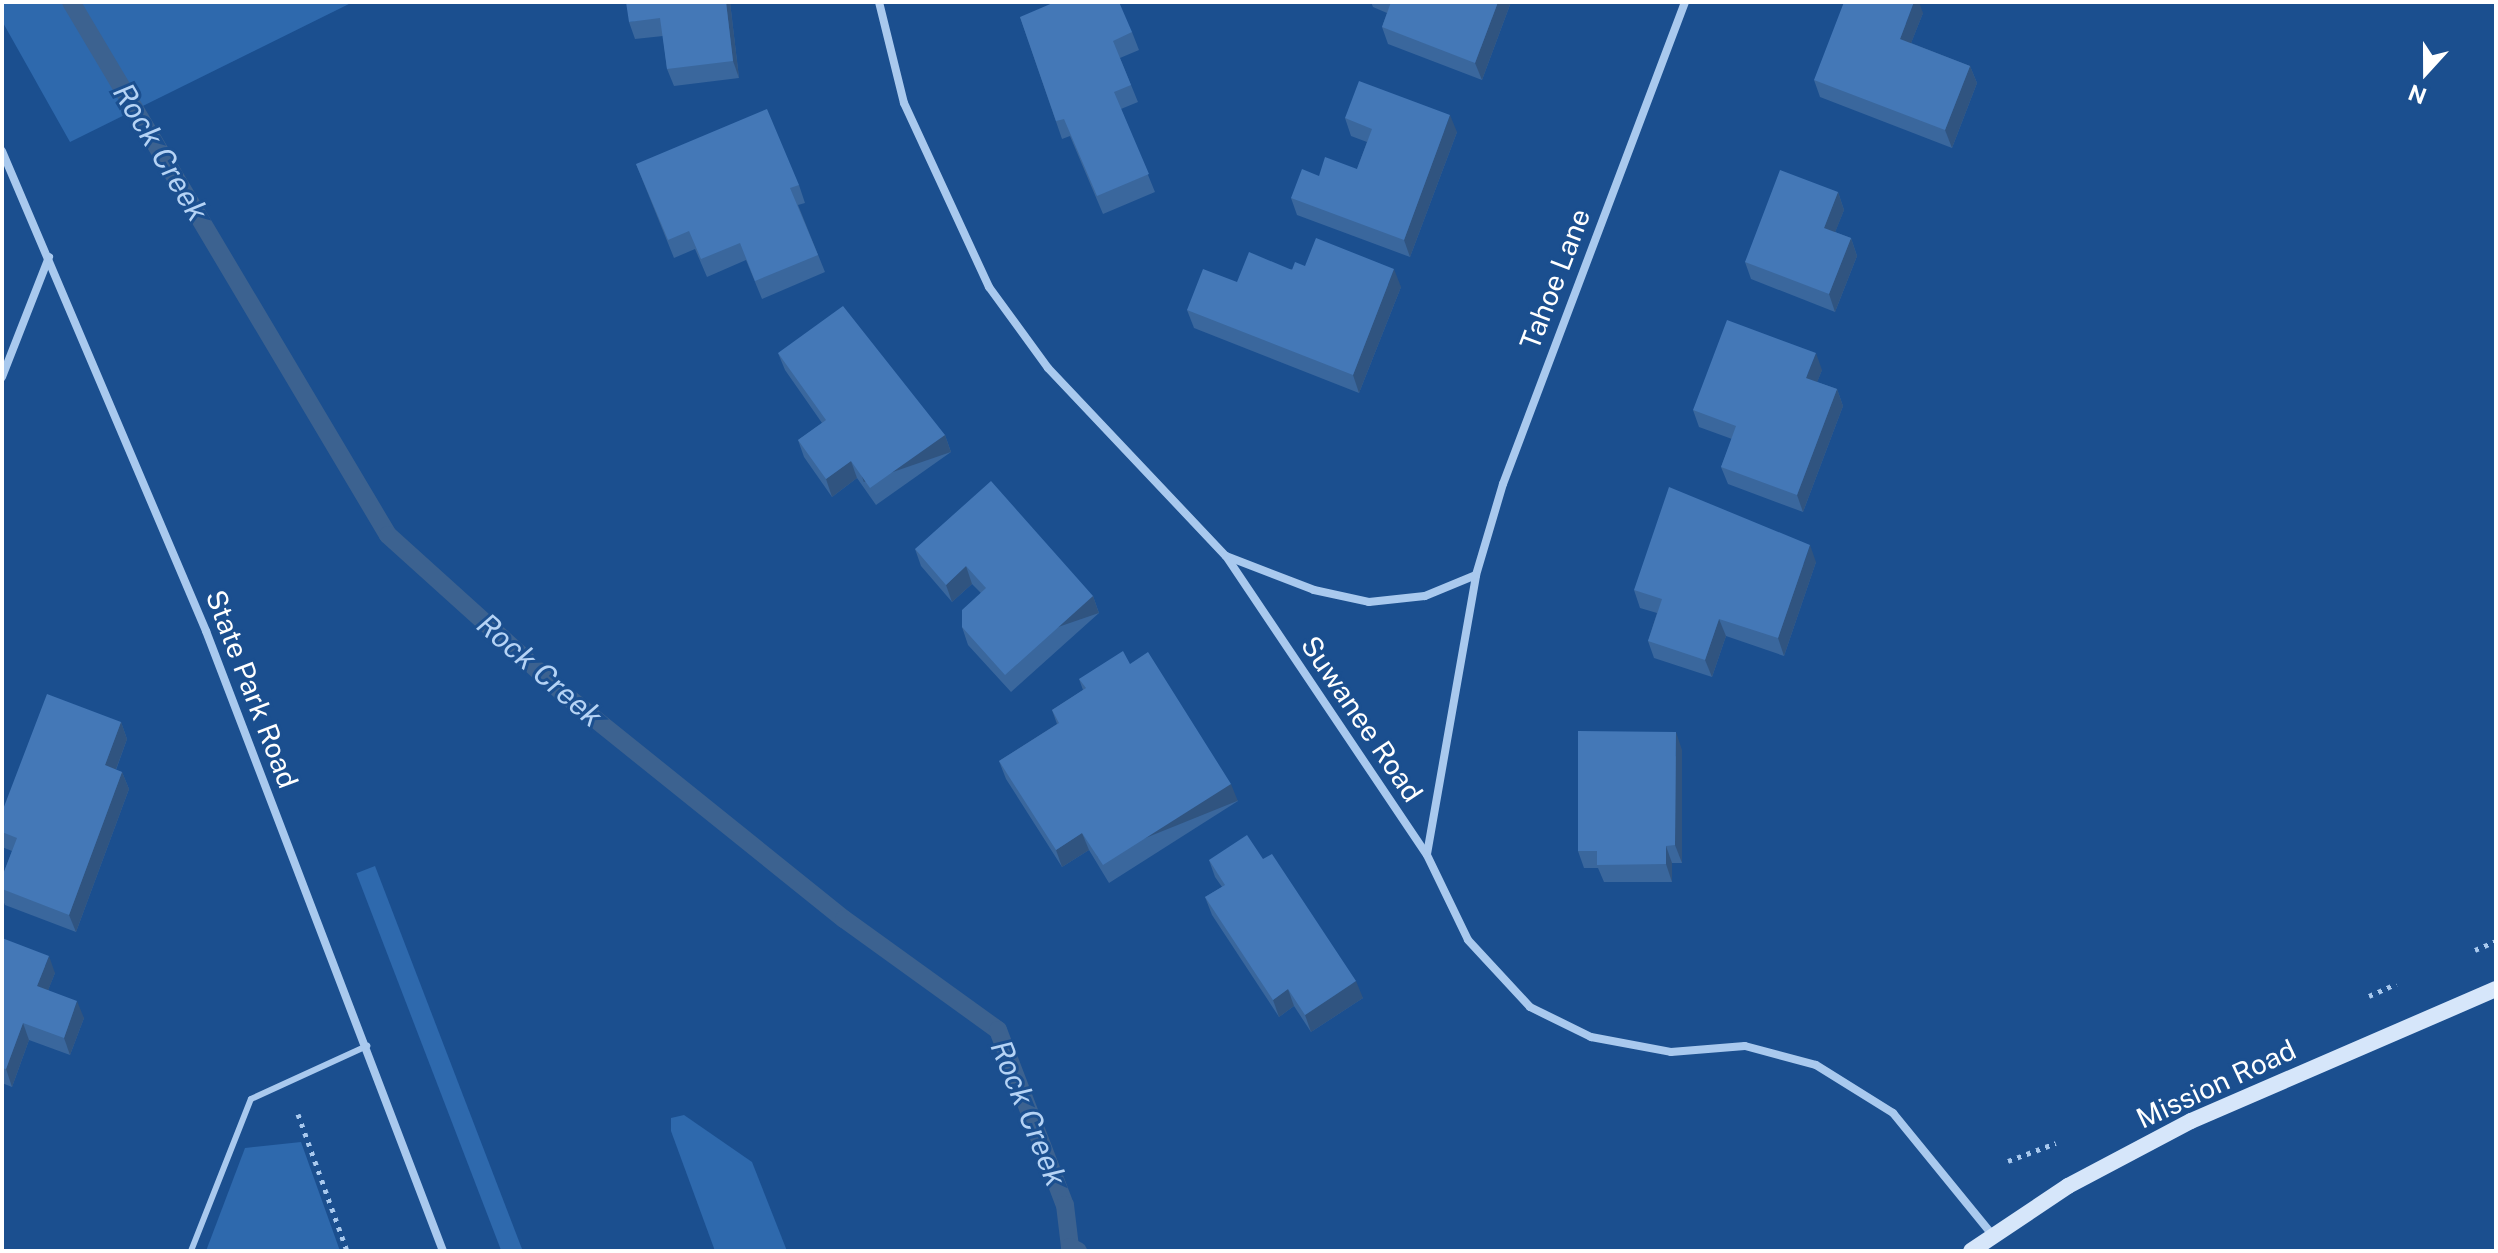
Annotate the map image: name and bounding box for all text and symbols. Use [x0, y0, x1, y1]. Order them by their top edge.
north arrow [2386, 32, 2466, 112]
water label: Rock Creek [106, 77, 216, 227]
text: N [2405, 79, 2430, 110]
street label: Tahoe Lane [1513, 204, 1597, 354]
street label: State Park Road [199, 585, 305, 793]
water label: Rock Creek [470, 606, 610, 734]
street label: Suwanee Road [1294, 630, 1430, 808]
street label: Mission Road [2131, 1032, 2301, 1136]
water label: Rock Creek [983, 1035, 1075, 1191]

